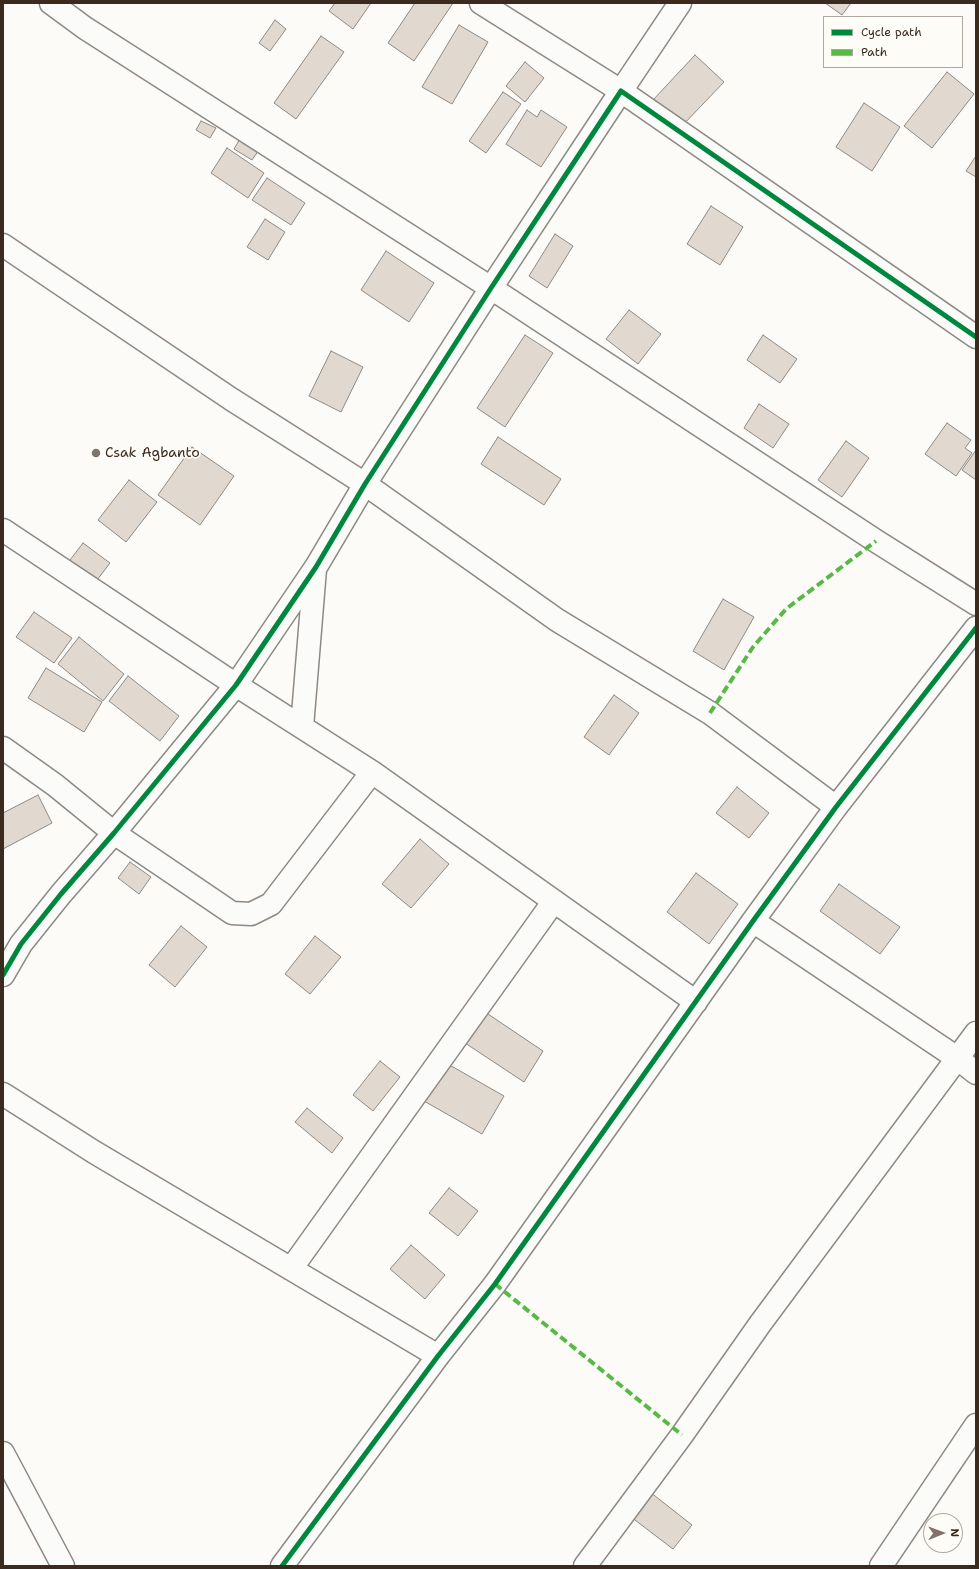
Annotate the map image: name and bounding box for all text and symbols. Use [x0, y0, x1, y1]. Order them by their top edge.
legend [823, 16, 963, 68]
text: Cycle path [861, 24, 922, 40]
text: Path [861, 44, 887, 60]
place label: Csak Agbanto [105, 445, 200, 461]
marker: Csak Agbanto [90, 447, 102, 459]
north arrow [923, 1513, 963, 1553]
text: N [947, 1528, 962, 1537]

